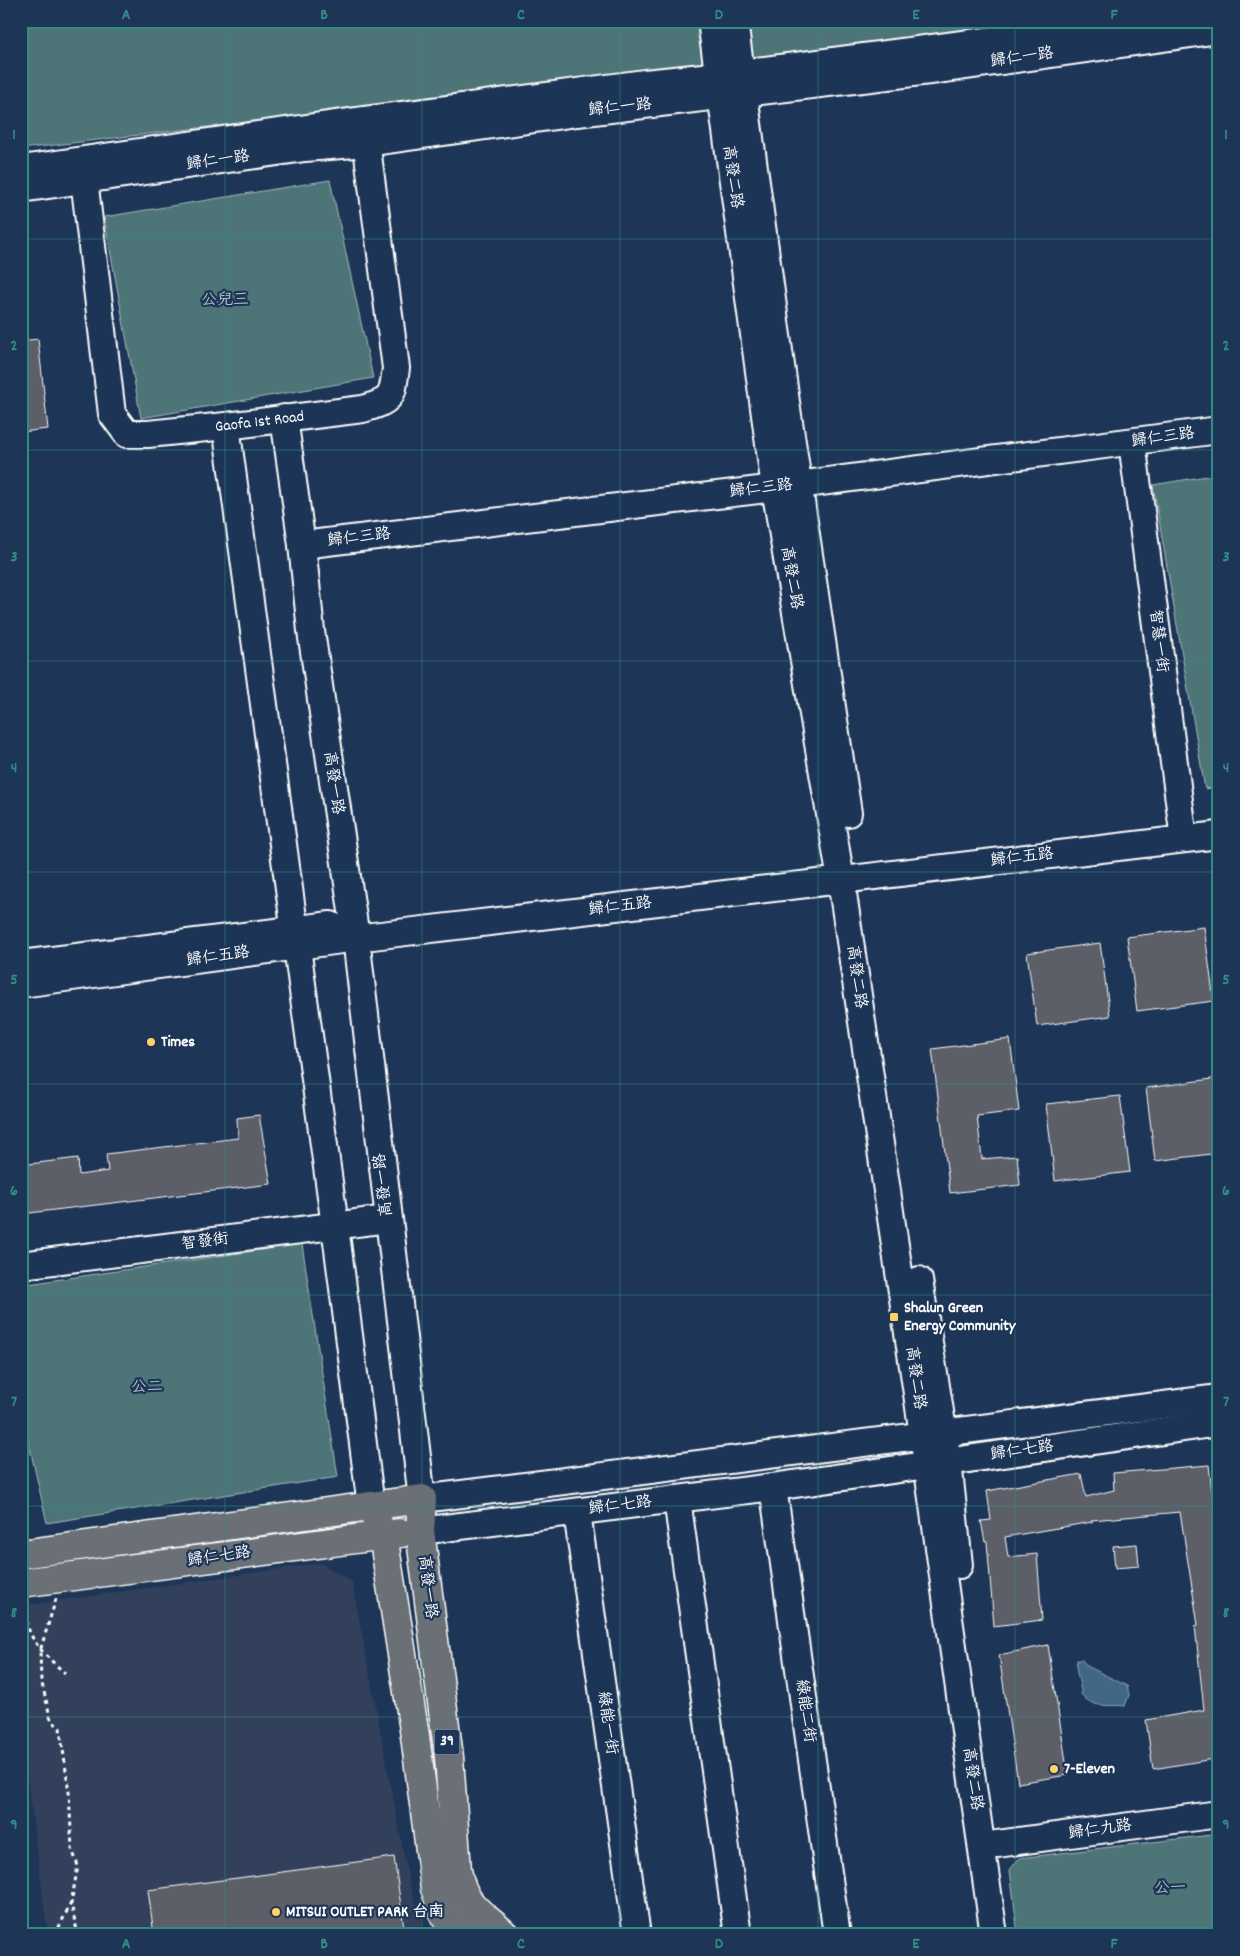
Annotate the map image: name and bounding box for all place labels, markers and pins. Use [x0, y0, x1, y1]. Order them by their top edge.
place label: Times [161, 1031, 195, 1054]
marker: Times [145, 1036, 157, 1048]
place label: Shalun Green Energy Community [904, 1297, 1017, 1338]
marker: Shalun Green Energy Community [888, 1311, 900, 1323]
place label: 7-Eleven [1064, 1758, 1115, 1781]
marker: 7-Eleven [1048, 1763, 1060, 1775]
place label: MITSUI OUTLET PARK 台南 [286, 1901, 444, 1924]
marker: MITSUI OUTLET PARK 台南 [270, 1906, 282, 1918]

